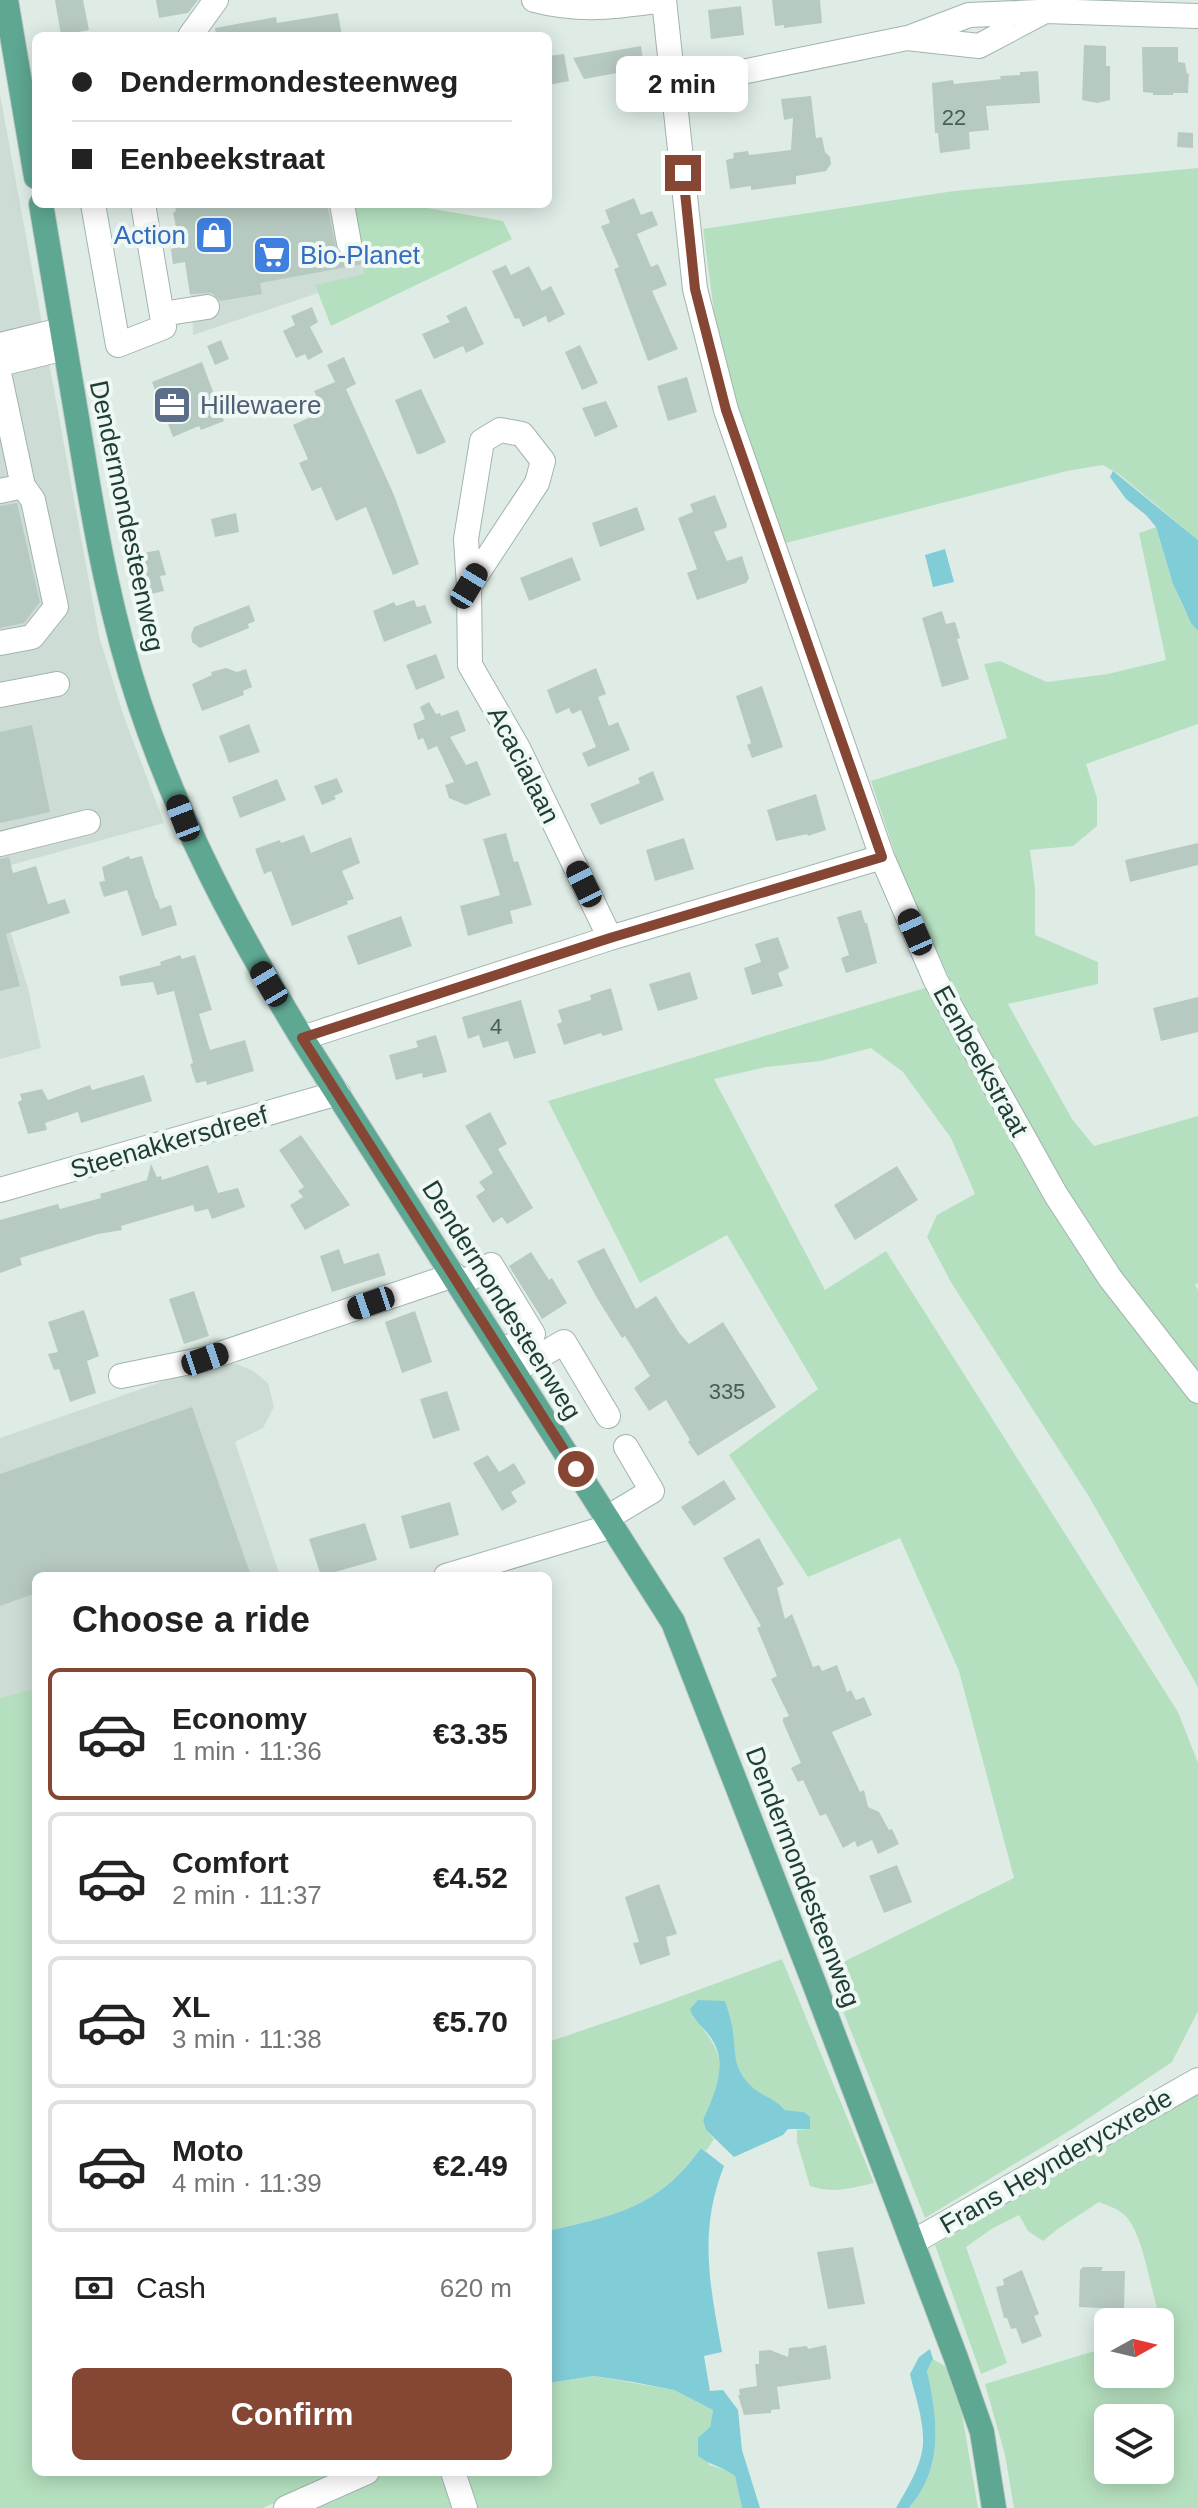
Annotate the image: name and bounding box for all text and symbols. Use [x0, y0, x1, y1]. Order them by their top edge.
callout: 2 min [617, 57, 749, 113]
text: Dendermondesteenweg [120, 65, 458, 98]
text: 2 min [648, 69, 716, 99]
house number: 22 [942, 105, 966, 130]
text: Eenbeekstraat [120, 142, 325, 175]
route end [665, 155, 701, 191]
shop icon: Action [193, 214, 235, 256]
place label: Action [114, 220, 186, 250]
supermarket icon: Bio-Planet [251, 234, 293, 276]
place label: Bio-Planet [300, 240, 421, 270]
street label: Dendermondesteenweg [84, 378, 170, 654]
office icon: Hillewaere [151, 384, 193, 426]
place label: Hillewaere [200, 390, 321, 420]
car [446, 559, 492, 613]
street label: Acacialaan [482, 702, 566, 828]
car [163, 791, 203, 845]
car [563, 857, 605, 911]
car [894, 905, 936, 959]
car [246, 957, 292, 1011]
street label: Eenbeekstraat [927, 980, 1035, 1142]
house number: 4 [490, 1014, 502, 1039]
street label: Steenakkersdreef [67, 1099, 272, 1185]
street label: Dendermondesteenweg [416, 1175, 588, 1425]
car [344, 1284, 398, 1322]
car [178, 1340, 232, 1378]
house number: 335 [709, 1379, 745, 1404]
route start [558, 1451, 594, 1487]
text: Choose a ride [72, 1599, 310, 1640]
icon: car [76, 1698, 148, 1770]
text: Economy [172, 1702, 307, 1735]
text: €3.35 [433, 1717, 508, 1750]
text: 1 min · 11:36 [172, 1736, 322, 1766]
street label: Dendermondesteenweg [740, 1743, 866, 2011]
icon: car [76, 1842, 148, 1914]
text: Comfort [172, 1846, 289, 1879]
text: €4.52 [433, 1861, 508, 1894]
text: 2 min · 11:37 [172, 1880, 322, 1910]
icon: car [76, 1986, 148, 2058]
text: XL [172, 1990, 210, 2023]
text: €5.70 [433, 2005, 508, 2038]
text: 3 min · 11:38 [172, 2024, 322, 2054]
street label: Frans Heynderycxrede [935, 2082, 1177, 2240]
icon: car [76, 2130, 148, 2202]
text: Moto [172, 2134, 244, 2167]
text: €2.49 [433, 2149, 508, 2182]
text: 4 min · 11:39 [172, 2168, 322, 2198]
icon: cash [72, 2266, 116, 2310]
text: Cash [136, 2271, 206, 2304]
text: 620 m [440, 2273, 512, 2303]
north arrow [1094, 2308, 1174, 2388]
map controls [1094, 2308, 1174, 2484]
button: Confirm [72, 2368, 512, 2460]
button: layers [1094, 2404, 1174, 2484]

